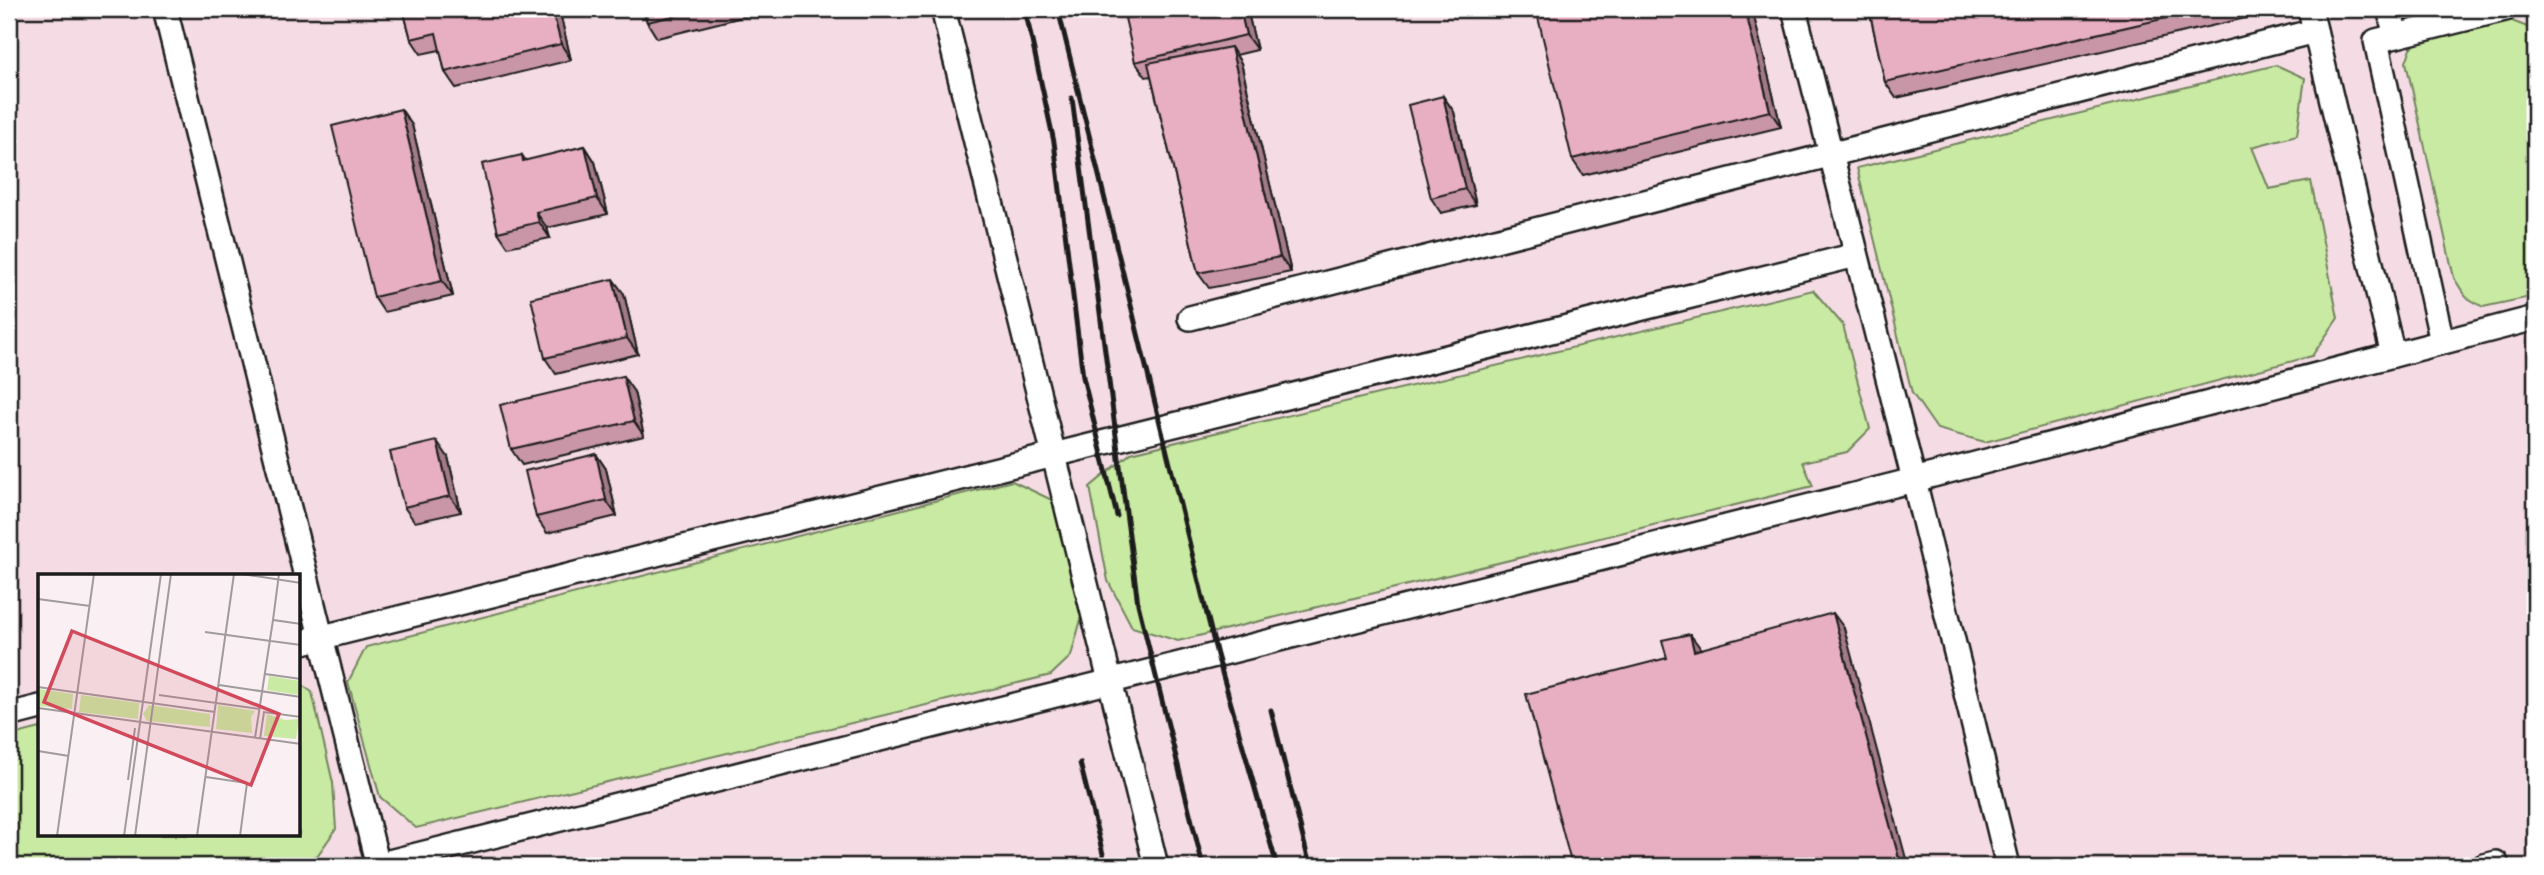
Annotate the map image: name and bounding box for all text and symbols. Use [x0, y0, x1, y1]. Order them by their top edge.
inset map [38, 574, 301, 836]

